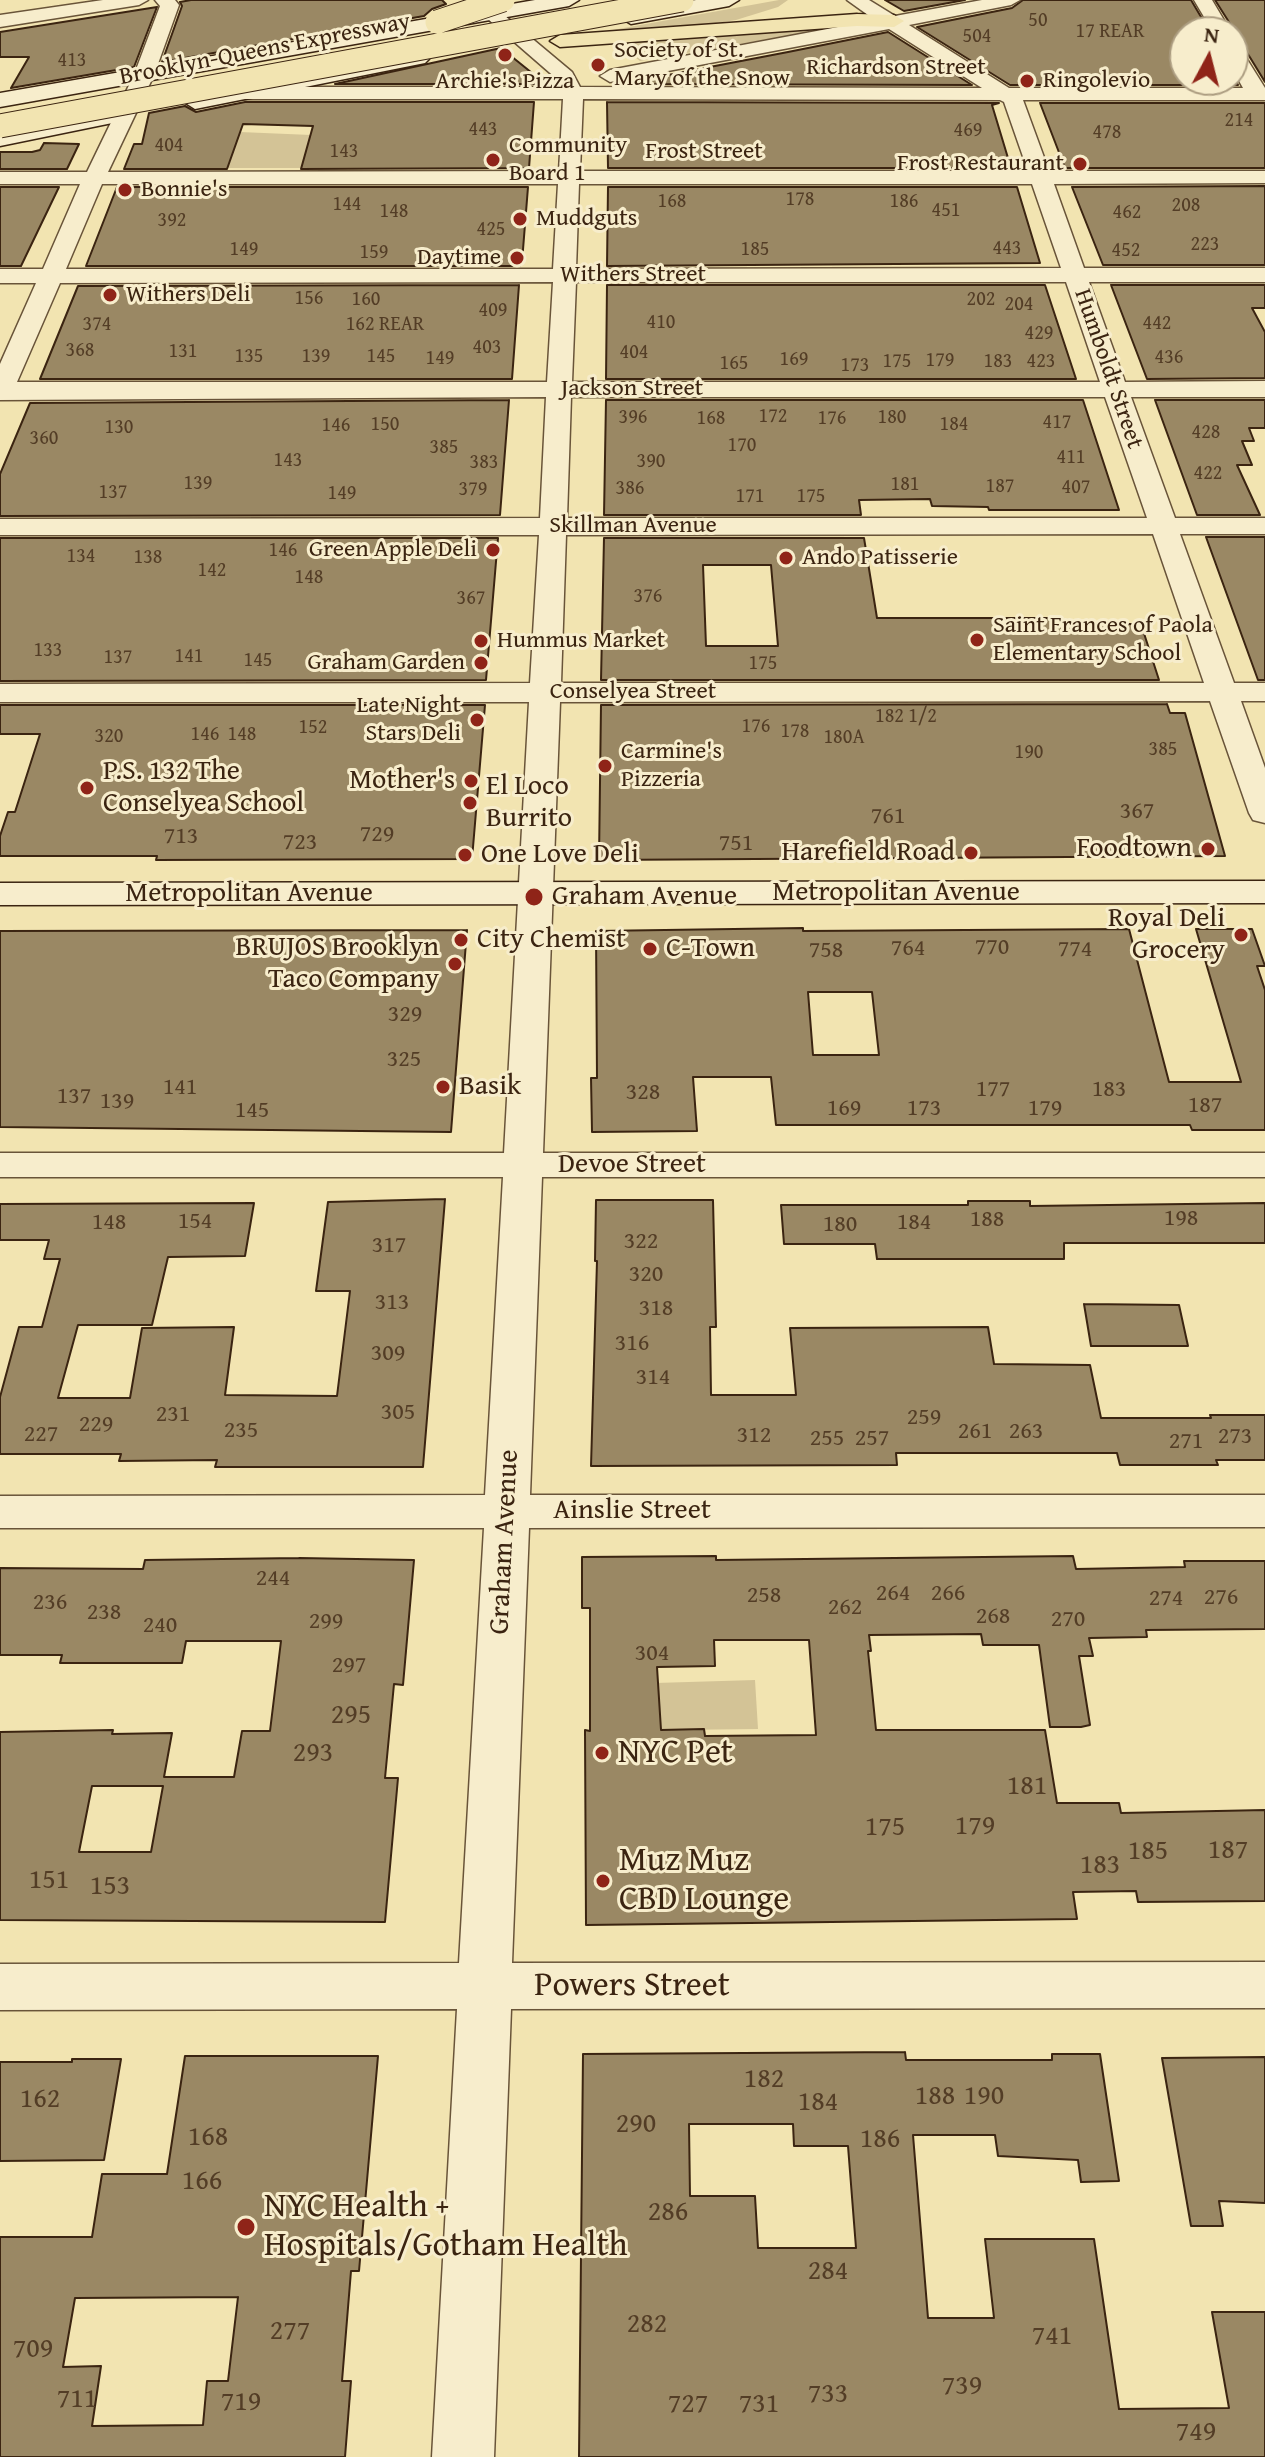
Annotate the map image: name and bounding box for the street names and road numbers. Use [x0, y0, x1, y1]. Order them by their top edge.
street label: Brooklyn-Queens Expressway [117, 8, 413, 92]
street label: Richardson Street [806, 54, 986, 82]
street label: Frost Street [645, 138, 763, 166]
street label: Withers Street [560, 261, 706, 289]
street label: Humboldt Street [1067, 285, 1149, 453]
street label: Jackson Street [561, 375, 703, 403]
street label: Skillman Avenue [549, 512, 717, 540]
street label: Conselyea Street [550, 678, 716, 706]
street label: Metropolitan Avenue [772, 876, 1020, 910]
street label: Metropolitan Avenue [125, 877, 373, 911]
street label: Devoe Street [558, 1148, 706, 1182]
street label: Graham Avenue [483, 1449, 527, 1635]
street label: Ainslie Street [553, 1494, 711, 1528]
street label: Powers Street [534, 1966, 730, 2006]

